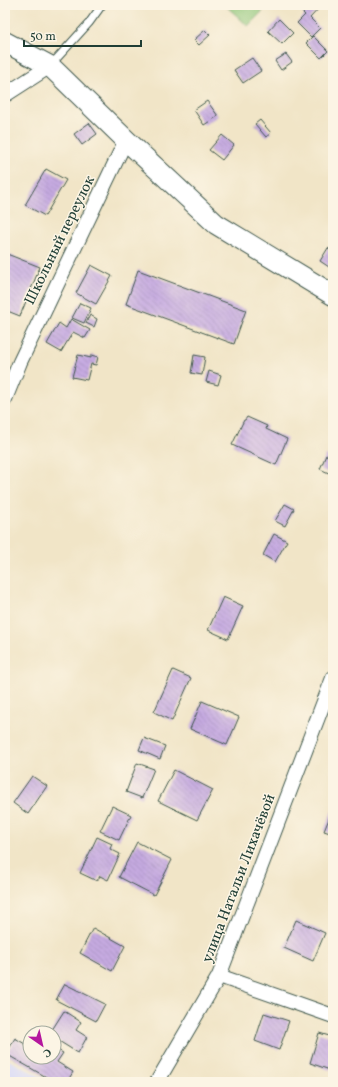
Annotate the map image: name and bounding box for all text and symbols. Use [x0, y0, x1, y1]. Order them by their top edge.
scale bar [24, 22, 141, 48]
text: 50 m [30, 29, 56, 45]
street label: Школьный переулок [20, 172, 101, 309]
street label: улица Натальи Лихачёвой [197, 791, 281, 966]
north arrow [22, 1025, 62, 1065]
text: С [40, 1044, 54, 1060]

